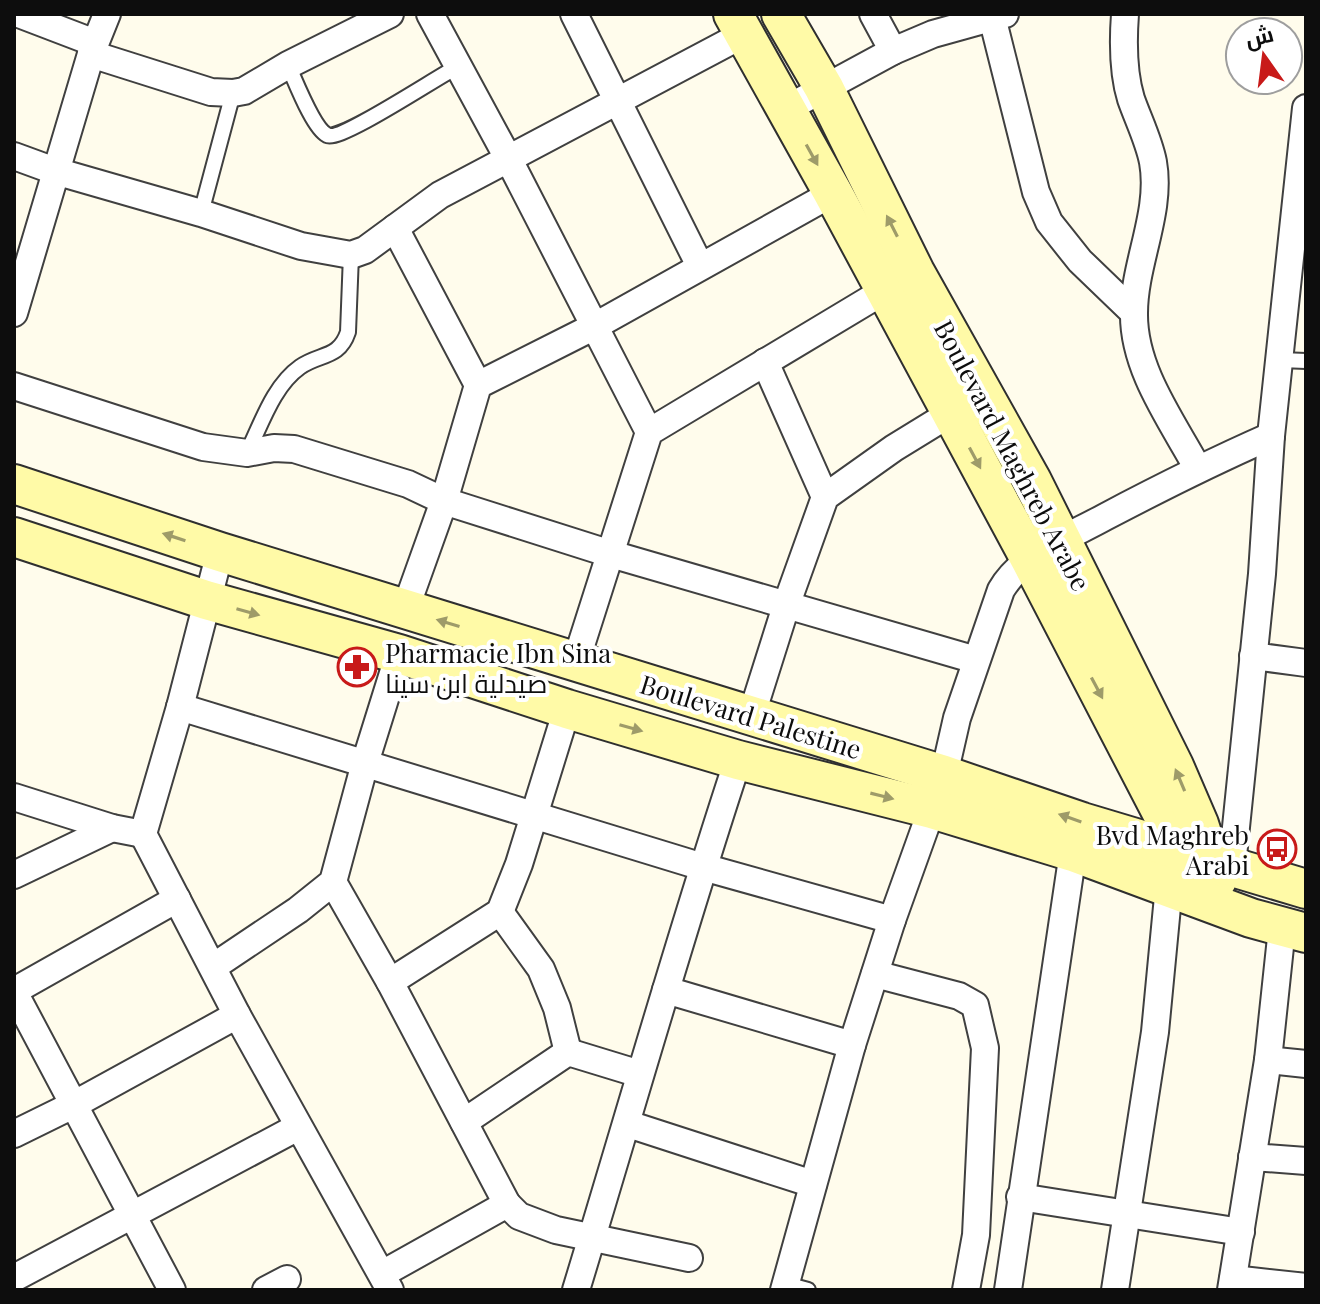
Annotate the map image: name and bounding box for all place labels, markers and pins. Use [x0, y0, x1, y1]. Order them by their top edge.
place label: Pharmacie Ibn Sina صيدلية ابن سينا [385, 635, 611, 700]
pharmacy icon: Pharmacie Ibn Sina صيدلية ابن سينا [336, 646, 378, 688]
place label: Bvd Maghreb Arabi [1096, 817, 1249, 882]
bus stop icon: Bvd Maghreb Arabi [1256, 828, 1298, 870]

